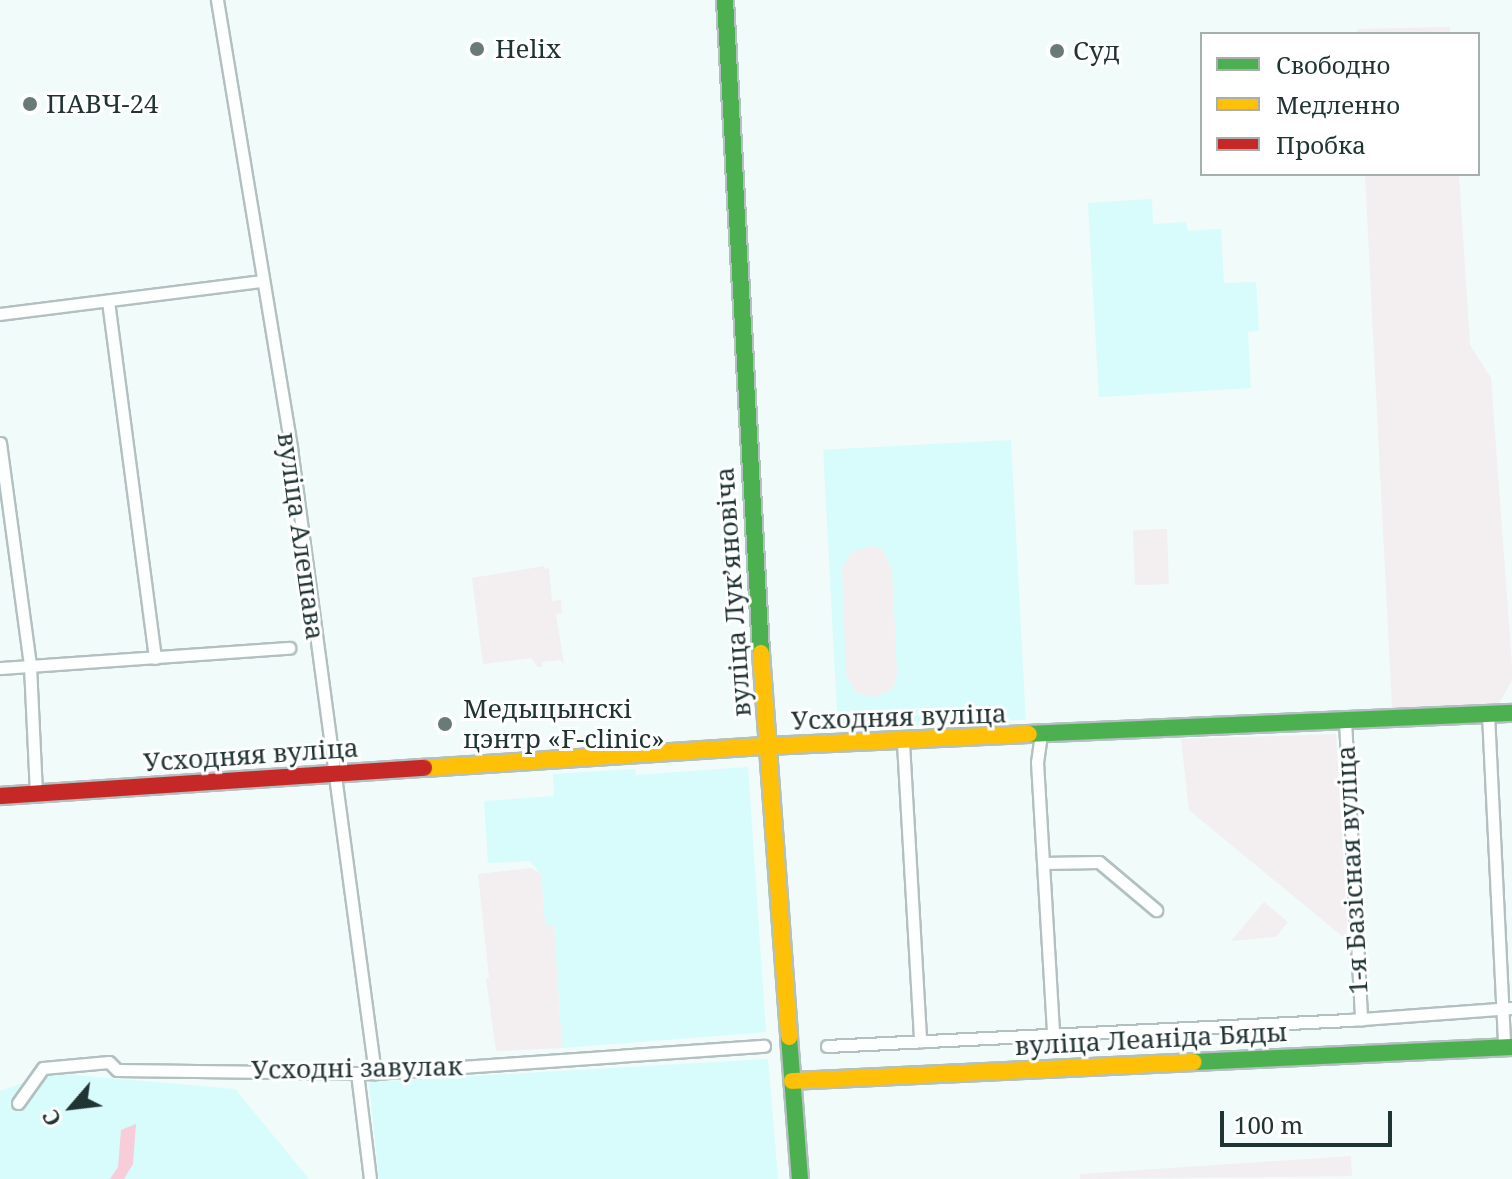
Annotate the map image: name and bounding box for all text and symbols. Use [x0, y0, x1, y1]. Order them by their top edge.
legend [1200, 32, 1480, 176]
place label: Helix [495, 33, 561, 65]
place label: Суд [1073, 35, 1120, 67]
marker: Helix [466, 38, 488, 60]
marker: Суд [1048, 42, 1066, 60]
text: Свободно [1276, 48, 1390, 81]
place label: ПАВЧ-24 [46, 88, 159, 120]
text: Медленно [1276, 88, 1400, 121]
marker: ПАВЧ-24 [21, 95, 39, 113]
text: Пробка [1276, 128, 1366, 161]
street label: вуліца Алешава [271, 430, 331, 642]
street label: вуліца Лукʼяновіча [709, 466, 757, 718]
place label: Медыцынскі цэнтр «F-clinic» [463, 693, 665, 754]
street label: Усходняя вуліца [791, 698, 1007, 736]
marker: Медыцынскі цэнтр «F-clinic» [434, 713, 456, 735]
street label: Усходняя вуліца [142, 732, 360, 778]
street label: 1-я Базісная вуліца [1330, 745, 1374, 995]
street label: вуліца Леаніда Бяды [1014, 1016, 1288, 1062]
street label: Усходні завулак [251, 1051, 463, 1085]
north arrow [32, 1067, 112, 1147]
scale bar [1224, 1095, 1396, 1145]
text: С [34, 1105, 67, 1132]
text: 100 m [1234, 1108, 1303, 1141]

